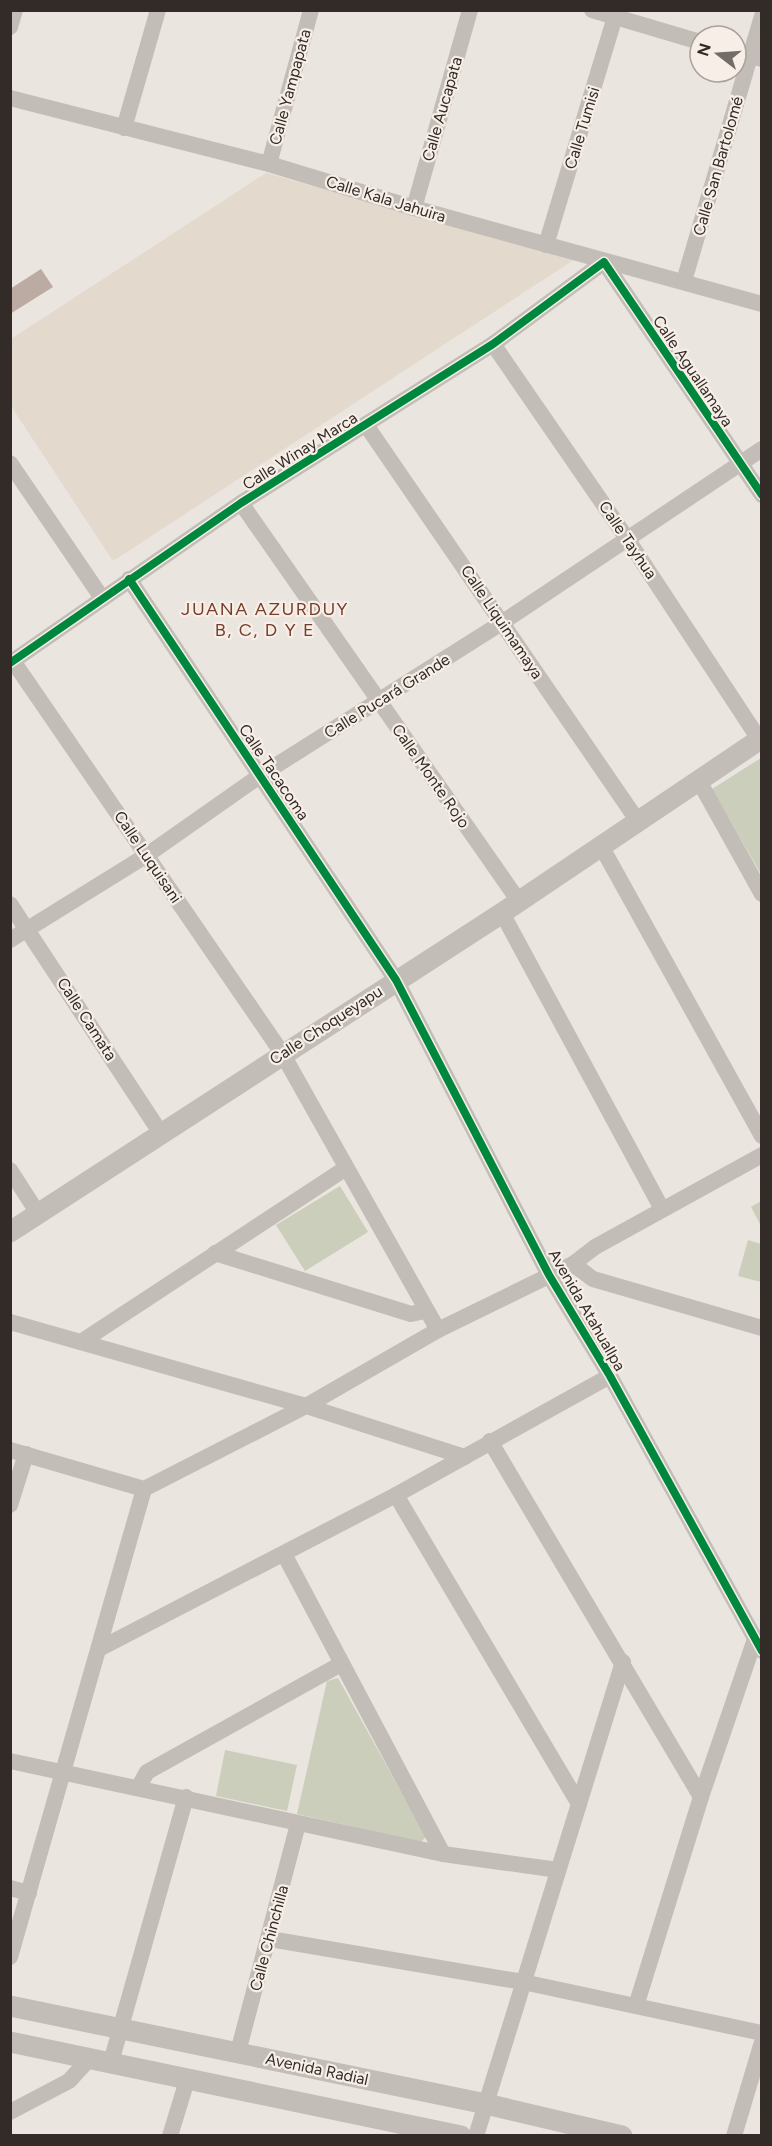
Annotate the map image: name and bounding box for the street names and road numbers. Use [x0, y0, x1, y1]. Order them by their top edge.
street label: Calle Yampapata [265, 27, 315, 147]
street label: Calle Aucapata [418, 55, 466, 163]
street label: Calle Tumisi [560, 85, 604, 171]
street label: Calle San Bartolomé [689, 94, 747, 238]
street label: Calle Kala Jahuira [324, 172, 448, 226]
street label: Calle Aguallamaya [649, 312, 737, 430]
street label: Calle Winay Marca [239, 408, 361, 494]
street label: Calle Tayhua [595, 497, 661, 583]
street label: Calle Liquimamaya [457, 561, 547, 683]
street label: Calle Pucará Grande [321, 649, 454, 742]
street label: Calle Tacacoma [235, 720, 313, 824]
street label: Calle Monte Rojo [388, 720, 474, 832]
street label: Calle Luquisani [110, 807, 186, 907]
street label: Calle Camata [53, 974, 121, 1064]
street label: Calle Choqueyapu [266, 981, 386, 1069]
street label: Avenida Atahuallpa [544, 1246, 630, 1374]
street label: Calle Chinchilla [246, 1883, 292, 1993]
street label: Avenida Radial [264, 2049, 370, 2089]

